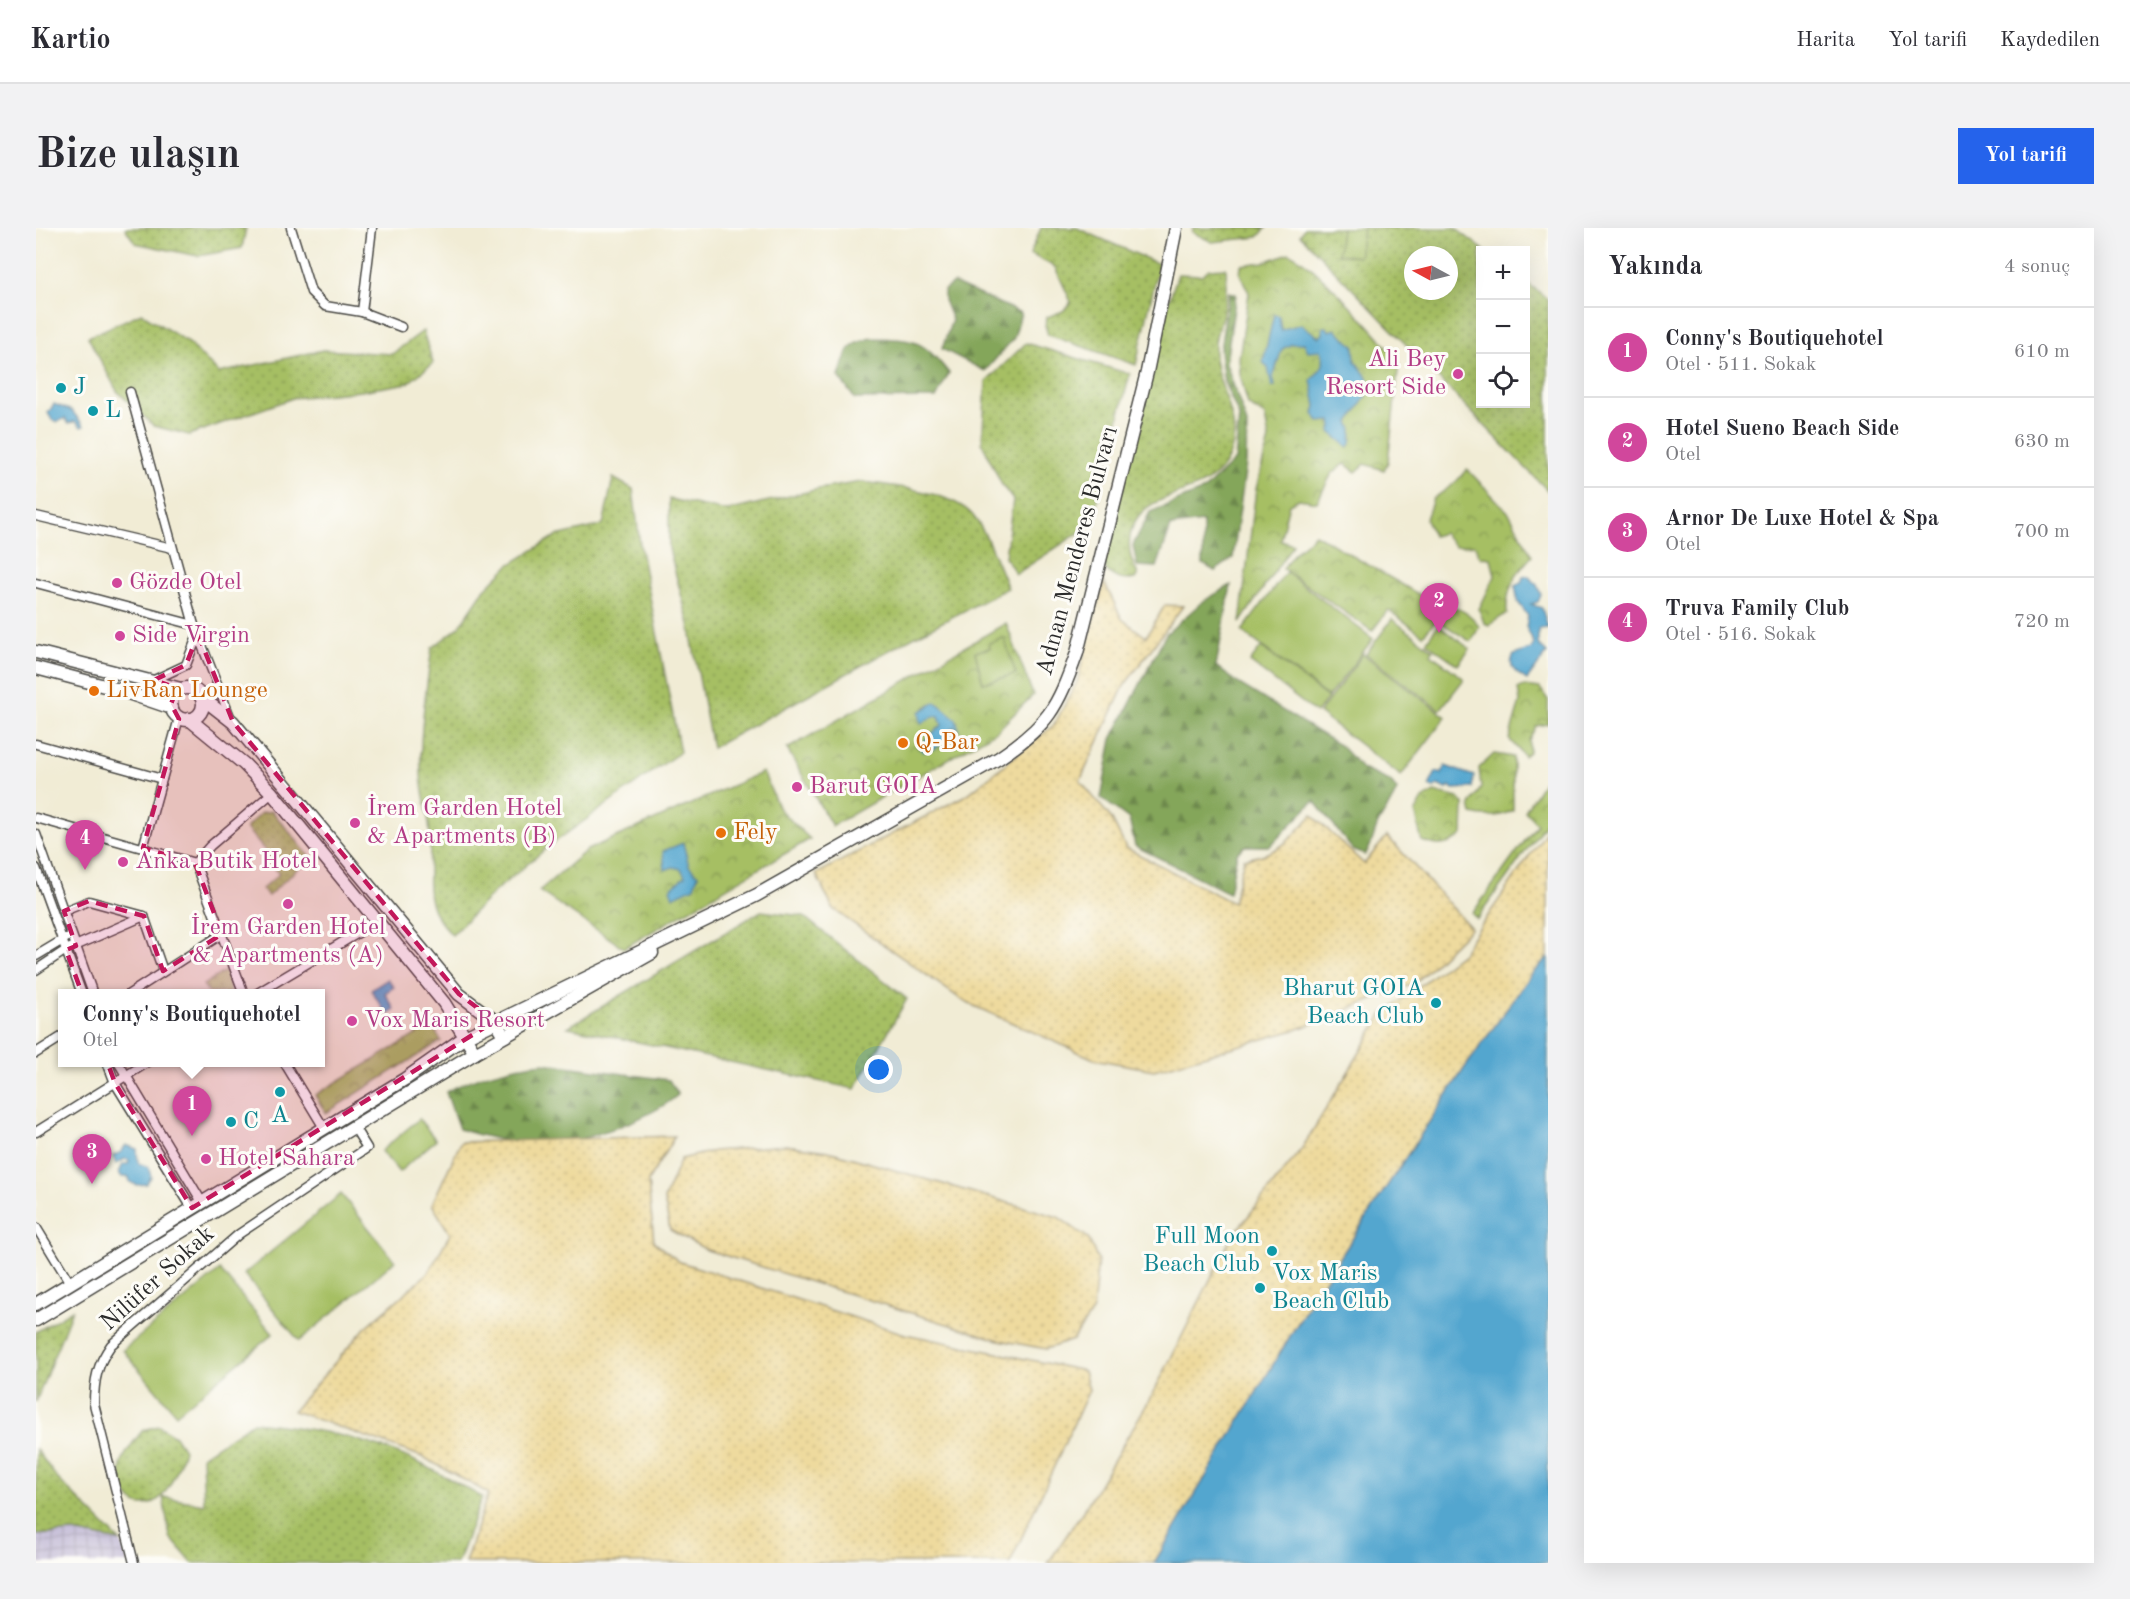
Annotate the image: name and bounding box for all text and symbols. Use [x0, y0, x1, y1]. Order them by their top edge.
text: Kartio [30, 27, 111, 55]
text: Harita [1796, 30, 1855, 51]
text: Yol tarifi [1888, 30, 1967, 51]
text: Kaydedilen [2000, 30, 2100, 51]
button: Yol tarifi [1958, 128, 2094, 184]
text: Bize ulaşın [36, 135, 240, 177]
north arrow [1404, 246, 1458, 300]
map controls [1476, 246, 1530, 408]
button: + [1476, 246, 1530, 300]
text: Yakında [1608, 254, 1703, 280]
text: 4 sonuç [2004, 257, 2070, 277]
button: − [1476, 300, 1530, 354]
text: Conny's Boutiquehotel [1665, 328, 1883, 350]
text: 1 [1622, 342, 1633, 362]
text: 610 m [2014, 342, 2070, 362]
place label: Ali Bey Resort Side [1326, 348, 1446, 400]
button: locate [1476, 354, 1530, 408]
text: Otel · 511. Sokak [1665, 355, 1816, 375]
marker: Ali Bey Resort Side [1451, 367, 1465, 381]
place label: J [73, 376, 86, 400]
marker: J [54, 381, 68, 395]
place label: L [105, 399, 121, 423]
marker: L [86, 404, 100, 418]
text: Hotel Sueno Beach Side [1665, 418, 1899, 440]
street label: Adnan Menderes Bulvarı [1033, 424, 1123, 678]
text: 2 [1622, 432, 1633, 452]
text: 630 m [2014, 432, 2070, 452]
text: Otel [1665, 445, 1701, 465]
text: Arnor De Luxe Hotel & Spa [1665, 508, 1939, 530]
text: 3 [1622, 522, 1633, 542]
text: 700 m [2014, 522, 2070, 542]
text: Otel [1665, 535, 1701, 555]
place label: Gözde Otel [129, 571, 242, 595]
marker: Gözde Otel [110, 576, 124, 590]
pin: 2 [1420, 584, 1458, 633]
text: Truva Family Club [1665, 598, 1849, 620]
text: 4 [1622, 612, 1633, 632]
text: 720 m [2014, 612, 2070, 632]
place label: Side Virgin [132, 624, 250, 648]
text: Otel · 516. Sokak [1665, 625, 1816, 645]
marker: Side Virgin [113, 629, 127, 643]
place label: LivRan Lounge [106, 679, 268, 703]
marker: LivRan Lounge [87, 684, 101, 698]
place label: Q-Bar [915, 731, 979, 755]
marker: Q-Bar [896, 736, 910, 750]
place label: Barut GOIA [809, 775, 937, 799]
marker: Barut GOIA [790, 780, 804, 794]
place label: İrem Garden Hotel & Apartments (B) [367, 794, 562, 849]
marker: İrem Garden Hotel & Apartments (B) [348, 816, 362, 830]
pin: 4 [65, 820, 104, 870]
place label: Fely [733, 821, 778, 845]
marker: Fely [714, 826, 728, 840]
place label: Anka Butik Hotel [135, 850, 318, 874]
marker: Anka Butik Hotel [116, 855, 130, 869]
marker: İrem Garden Hotel & Apartments (A) [281, 897, 295, 911]
place label: İrem Garden Hotel & Apartments (A) [190, 913, 386, 968]
place label: Bharut GOIA Beach Club [1283, 977, 1424, 1029]
popup [58, 989, 325, 1067]
marker: Bharut GOIA Beach Club [1429, 996, 1443, 1010]
text: Conny's Boutiquehotel [82, 1004, 301, 1026]
place label: Vox Maris Resort [364, 1009, 545, 1033]
marker: Vox Maris Resort [345, 1014, 359, 1028]
text: Otel [82, 1031, 118, 1051]
your location [864, 1055, 893, 1084]
marker: A [273, 1085, 287, 1099]
pin: 1 [172, 1086, 212, 1136]
place label: A [271, 1104, 289, 1128]
place label: C [243, 1110, 259, 1134]
marker: C [224, 1115, 238, 1129]
pin: 3 [72, 1134, 112, 1184]
place label: Hotel Sahara [218, 1147, 355, 1171]
marker: Hotel Sahara [199, 1152, 213, 1166]
street label: Nilüfer Sokak [97, 1222, 219, 1336]
place label: Full Moon Beach Club [1143, 1225, 1260, 1277]
marker: Full Moon Beach Club [1265, 1244, 1279, 1258]
place label: Vox Maris Beach Club [1272, 1262, 1389, 1314]
marker: Vox Maris Beach Club [1253, 1281, 1267, 1295]

